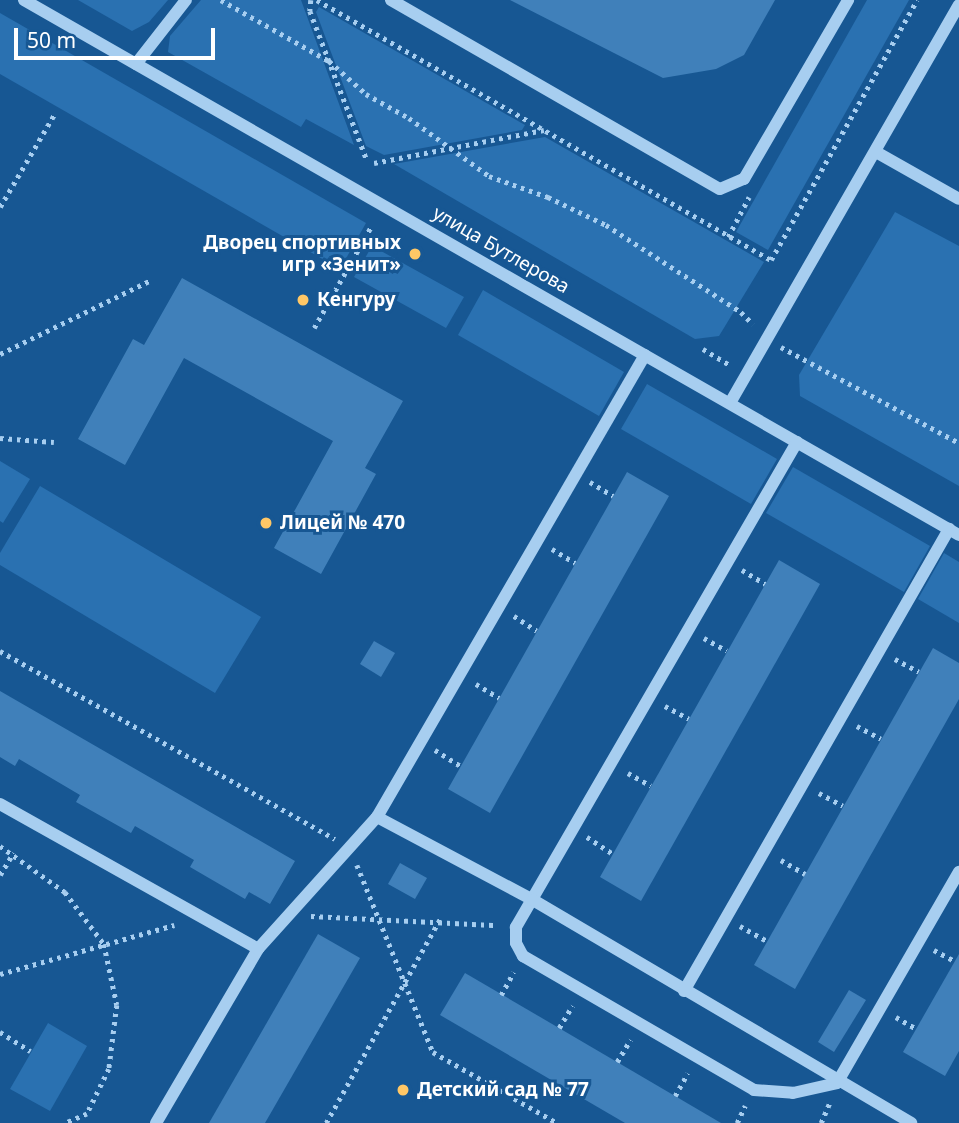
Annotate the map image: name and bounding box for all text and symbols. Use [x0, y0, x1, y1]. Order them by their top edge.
scale bar [18, 14, 219, 58]
text: 50 m [27, 26, 76, 54]
street label: улица Бутлерова [429, 202, 573, 298]
place label: Дворец спортивных игр «Зенит» [203, 232, 401, 276]
marker: Дворец спортивных игр «Зенит» [407, 246, 423, 262]
place label: Кенгуру [317, 289, 396, 311]
marker: Кенгуру [295, 292, 311, 308]
place label: Лицей № 470 [280, 512, 405, 534]
marker: Лицей № 470 [258, 515, 274, 531]
place label: Детский сад № 77 [417, 1079, 589, 1101]
marker: Детский сад № 77 [395, 1082, 411, 1098]

